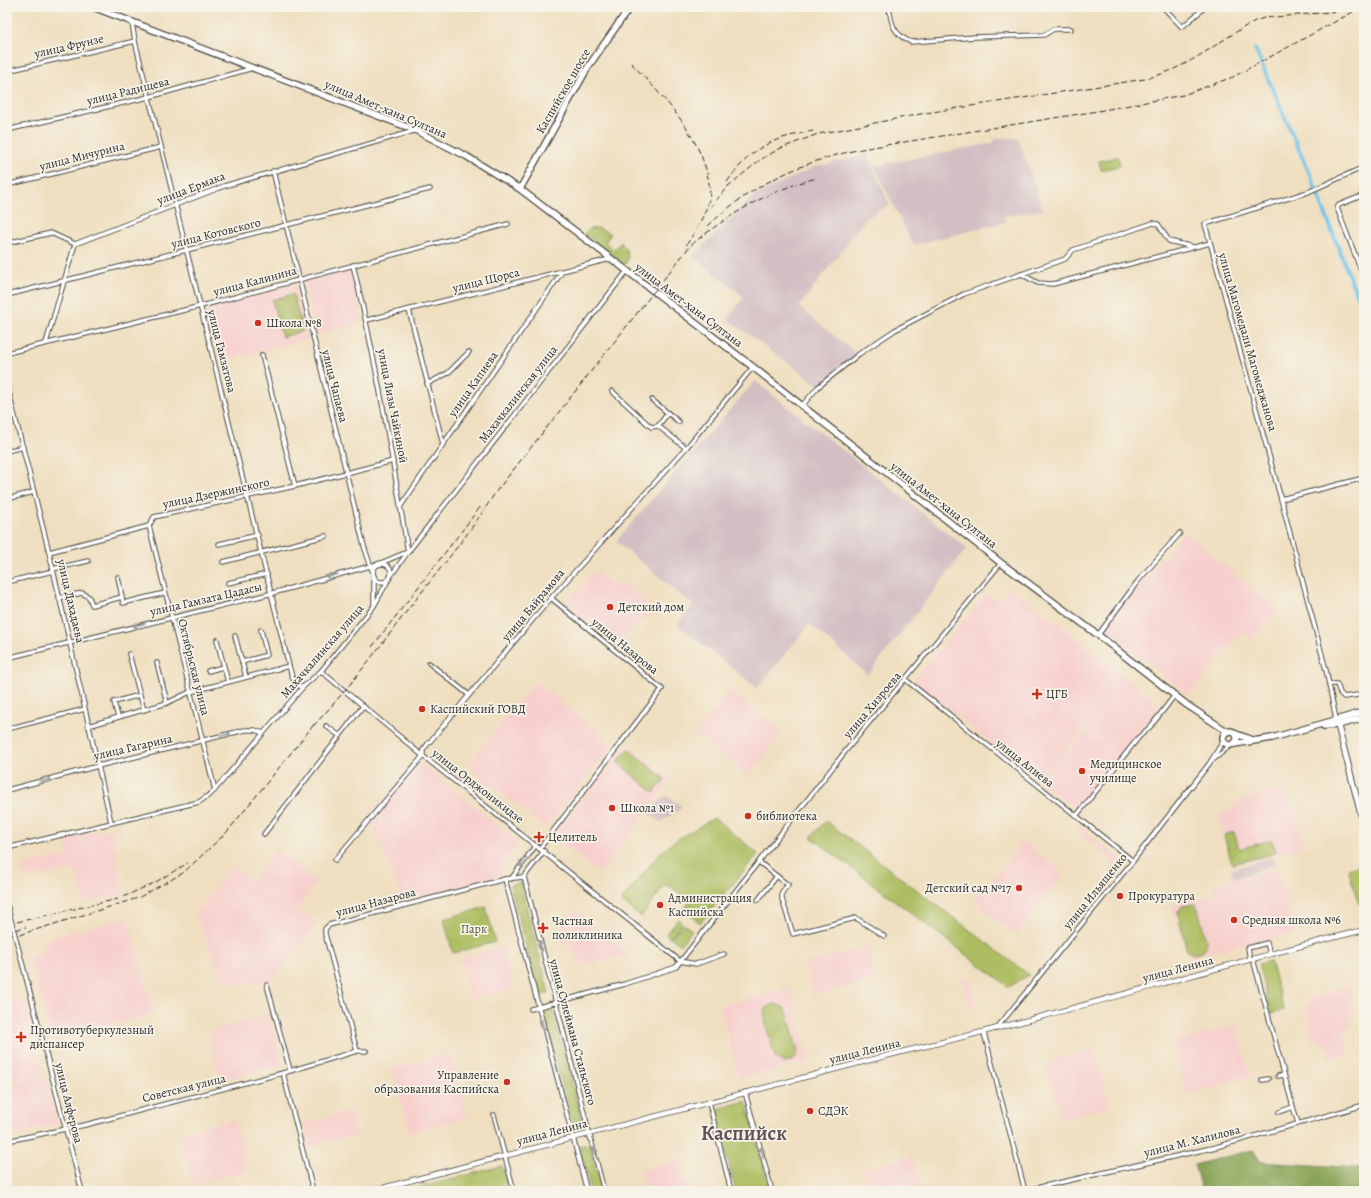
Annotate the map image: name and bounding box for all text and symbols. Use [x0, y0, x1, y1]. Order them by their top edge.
street label: улица Фрунзе [32, 30, 105, 62]
street label: Каспийское шоссе [532, 46, 594, 136]
street label: улица Радищева [84, 73, 171, 109]
street label: улица Амет-хана Султана [322, 76, 450, 142]
street label: улица Мичурина [37, 138, 127, 175]
street label: улица Ермака [154, 168, 228, 209]
street label: улица Котовского [169, 214, 262, 252]
street label: улица Магомедали Магомеджановa [1215, 250, 1281, 433]
street label: улица Амет-хана Султана [631, 259, 747, 351]
street label: улица Калинина [211, 262, 299, 300]
street label: улица Щорса [450, 264, 522, 296]
street label: улица Гамзатова [204, 307, 240, 395]
place label: Школа №8 [266, 315, 322, 331]
marker: Школа №8 [253, 318, 263, 328]
street label: Махачкалинская улица [475, 342, 561, 446]
street label: улица Лизы Чайкиной [374, 346, 412, 465]
street label: улица Чапаева [318, 347, 352, 425]
street label: улица Капиева [444, 348, 502, 421]
street label: улица Амет-хана Султана [887, 458, 1001, 552]
street label: улица Дзержинского [160, 474, 271, 512]
street label: улица Дахадаева [53, 557, 89, 645]
street label: улица Байрамова [497, 565, 568, 645]
one-way arrow [326, 573, 339, 580]
street label: улица Гамзата Цадасы [147, 578, 264, 620]
place label: Детский дом [618, 599, 684, 615]
street label: Махачкалинская улица [277, 600, 368, 701]
marker: Детский дом [605, 602, 615, 612]
street label: улица Назарова [587, 613, 662, 678]
street label: Октябрьская улица [174, 617, 214, 717]
one-way arrow [132, 622, 145, 629]
street label: улица Хизроева [839, 668, 905, 742]
place label: ЦГБ [1046, 686, 1068, 702]
marker: ЦГБ [1031, 688, 1043, 700]
place label: Каспийский ГОВД [430, 701, 526, 717]
marker: Каспийский ГОВД [417, 704, 427, 714]
street label: улица Гагарина [91, 730, 174, 764]
one-way arrow [218, 731, 231, 739]
street label: улица Алиева [992, 735, 1058, 791]
street label: улица Орджоникидзе [428, 745, 527, 827]
place label: Медицинское училище [1089, 756, 1162, 786]
marker: Медицинское училище [1077, 766, 1087, 776]
one-way arrow [38, 776, 51, 783]
place label: Школа №1 [620, 800, 674, 816]
marker: Школа №1 [607, 803, 617, 813]
place label: библиотека [756, 808, 817, 824]
marker: библиотека [743, 811, 753, 821]
place label: Целитель [548, 829, 598, 845]
marker: Целитель [533, 831, 545, 843]
street label: улица Ильященко [1059, 850, 1131, 933]
one-way arrow [519, 856, 528, 867]
place label: Детский сад №17 [925, 880, 1012, 896]
marker: Детский сад №17 [1014, 883, 1024, 893]
street label: улица Назарова [334, 884, 418, 921]
place label: Прокуратура [1128, 888, 1195, 904]
place label: Администрация Каспийска [667, 890, 752, 920]
marker: Прокуратура [1115, 891, 1125, 901]
marker: Администрация Каспийска [655, 900, 665, 910]
place label: Средняя школа №6 [1242, 912, 1341, 928]
place label: Частная поликлиника [552, 913, 623, 943]
marker: Средняя школа №6 [1229, 915, 1239, 925]
park label: Парк [461, 921, 487, 937]
marker: Частная поликлиника [537, 922, 549, 934]
one-way arrow [536, 940, 544, 953]
street label: улица Ленина [1140, 952, 1216, 986]
street label: улица Сулеймана Стальского [546, 956, 600, 1107]
one-way arrow [540, 1019, 548, 1032]
place label: Противотуберкулезный диспансер [29, 1022, 154, 1052]
marker: Противотуберкулезный диспансер [15, 1031, 27, 1043]
street label: улица Ленина [827, 1034, 903, 1068]
street label: улица Алферова [51, 1060, 87, 1145]
place label: Управление образования Каспийска [374, 1067, 499, 1097]
street label: Советская улица [141, 1070, 228, 1106]
marker: Управление образования Каспийска [502, 1077, 512, 1087]
place label: СДЭК [818, 1103, 849, 1119]
marker: СДЭК [805, 1106, 815, 1116]
street label: улица Ленина [514, 1115, 590, 1149]
district label: Каспийск [701, 1120, 787, 1147]
street label: улица М. Халилова [1141, 1121, 1242, 1161]
one-way arrow [591, 1147, 598, 1160]
one-way arrow [758, 1147, 766, 1160]

